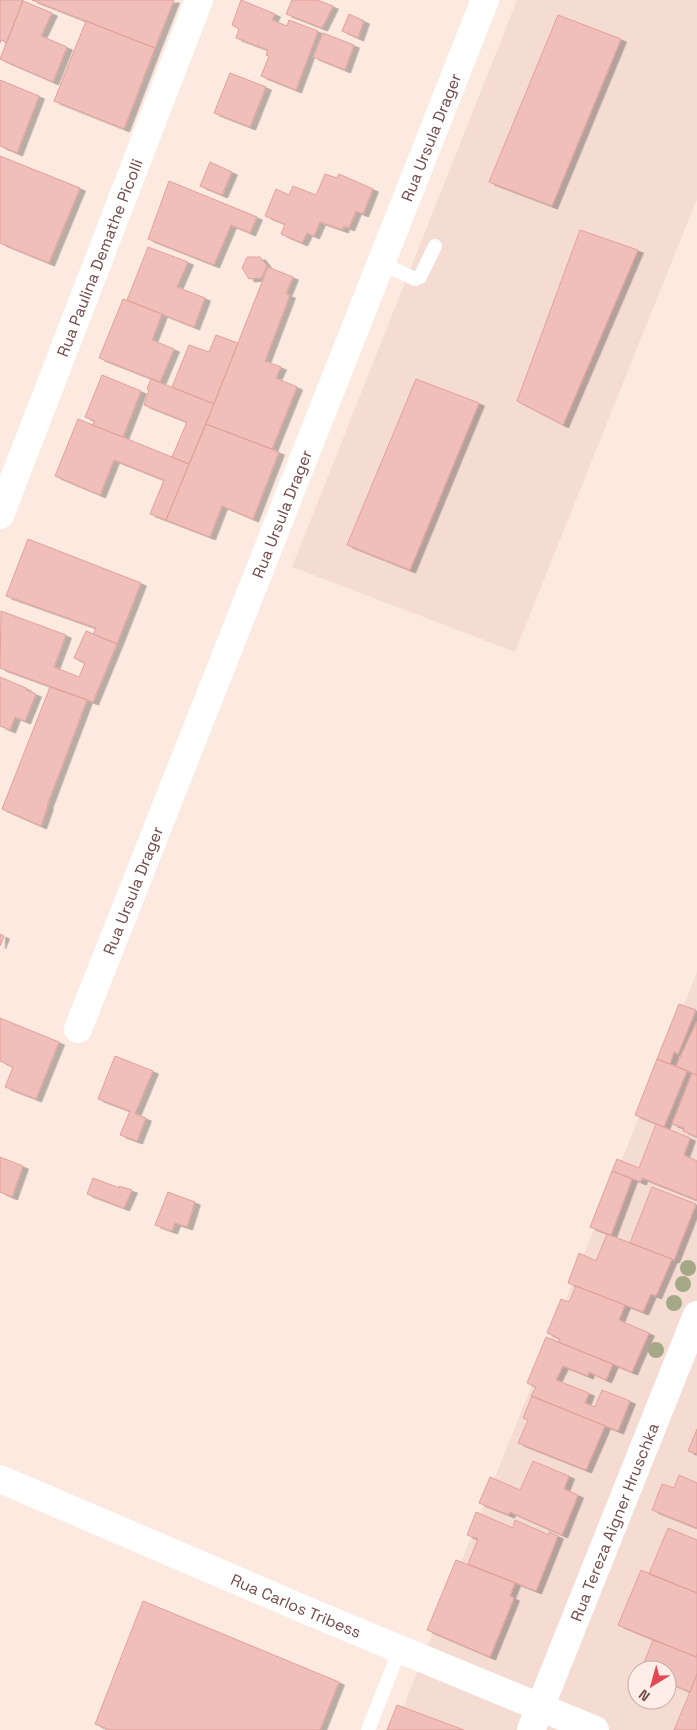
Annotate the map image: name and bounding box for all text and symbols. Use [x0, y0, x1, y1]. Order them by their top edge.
street label: Rua Ursula Drager [396, 70, 466, 205]
street label: Rua Paulina Demathe Picolli [52, 156, 147, 360]
street label: Rua Ursula Drager [247, 447, 317, 581]
street label: Rua Ursula Drager [98, 823, 168, 958]
street label: Rua Tereza Aigner Hruschka [565, 1420, 663, 1624]
street label: Rua Carlos Tribess [228, 1569, 364, 1642]
north arrow [627, 1660, 677, 1710]
text: N [635, 1685, 653, 1705]

